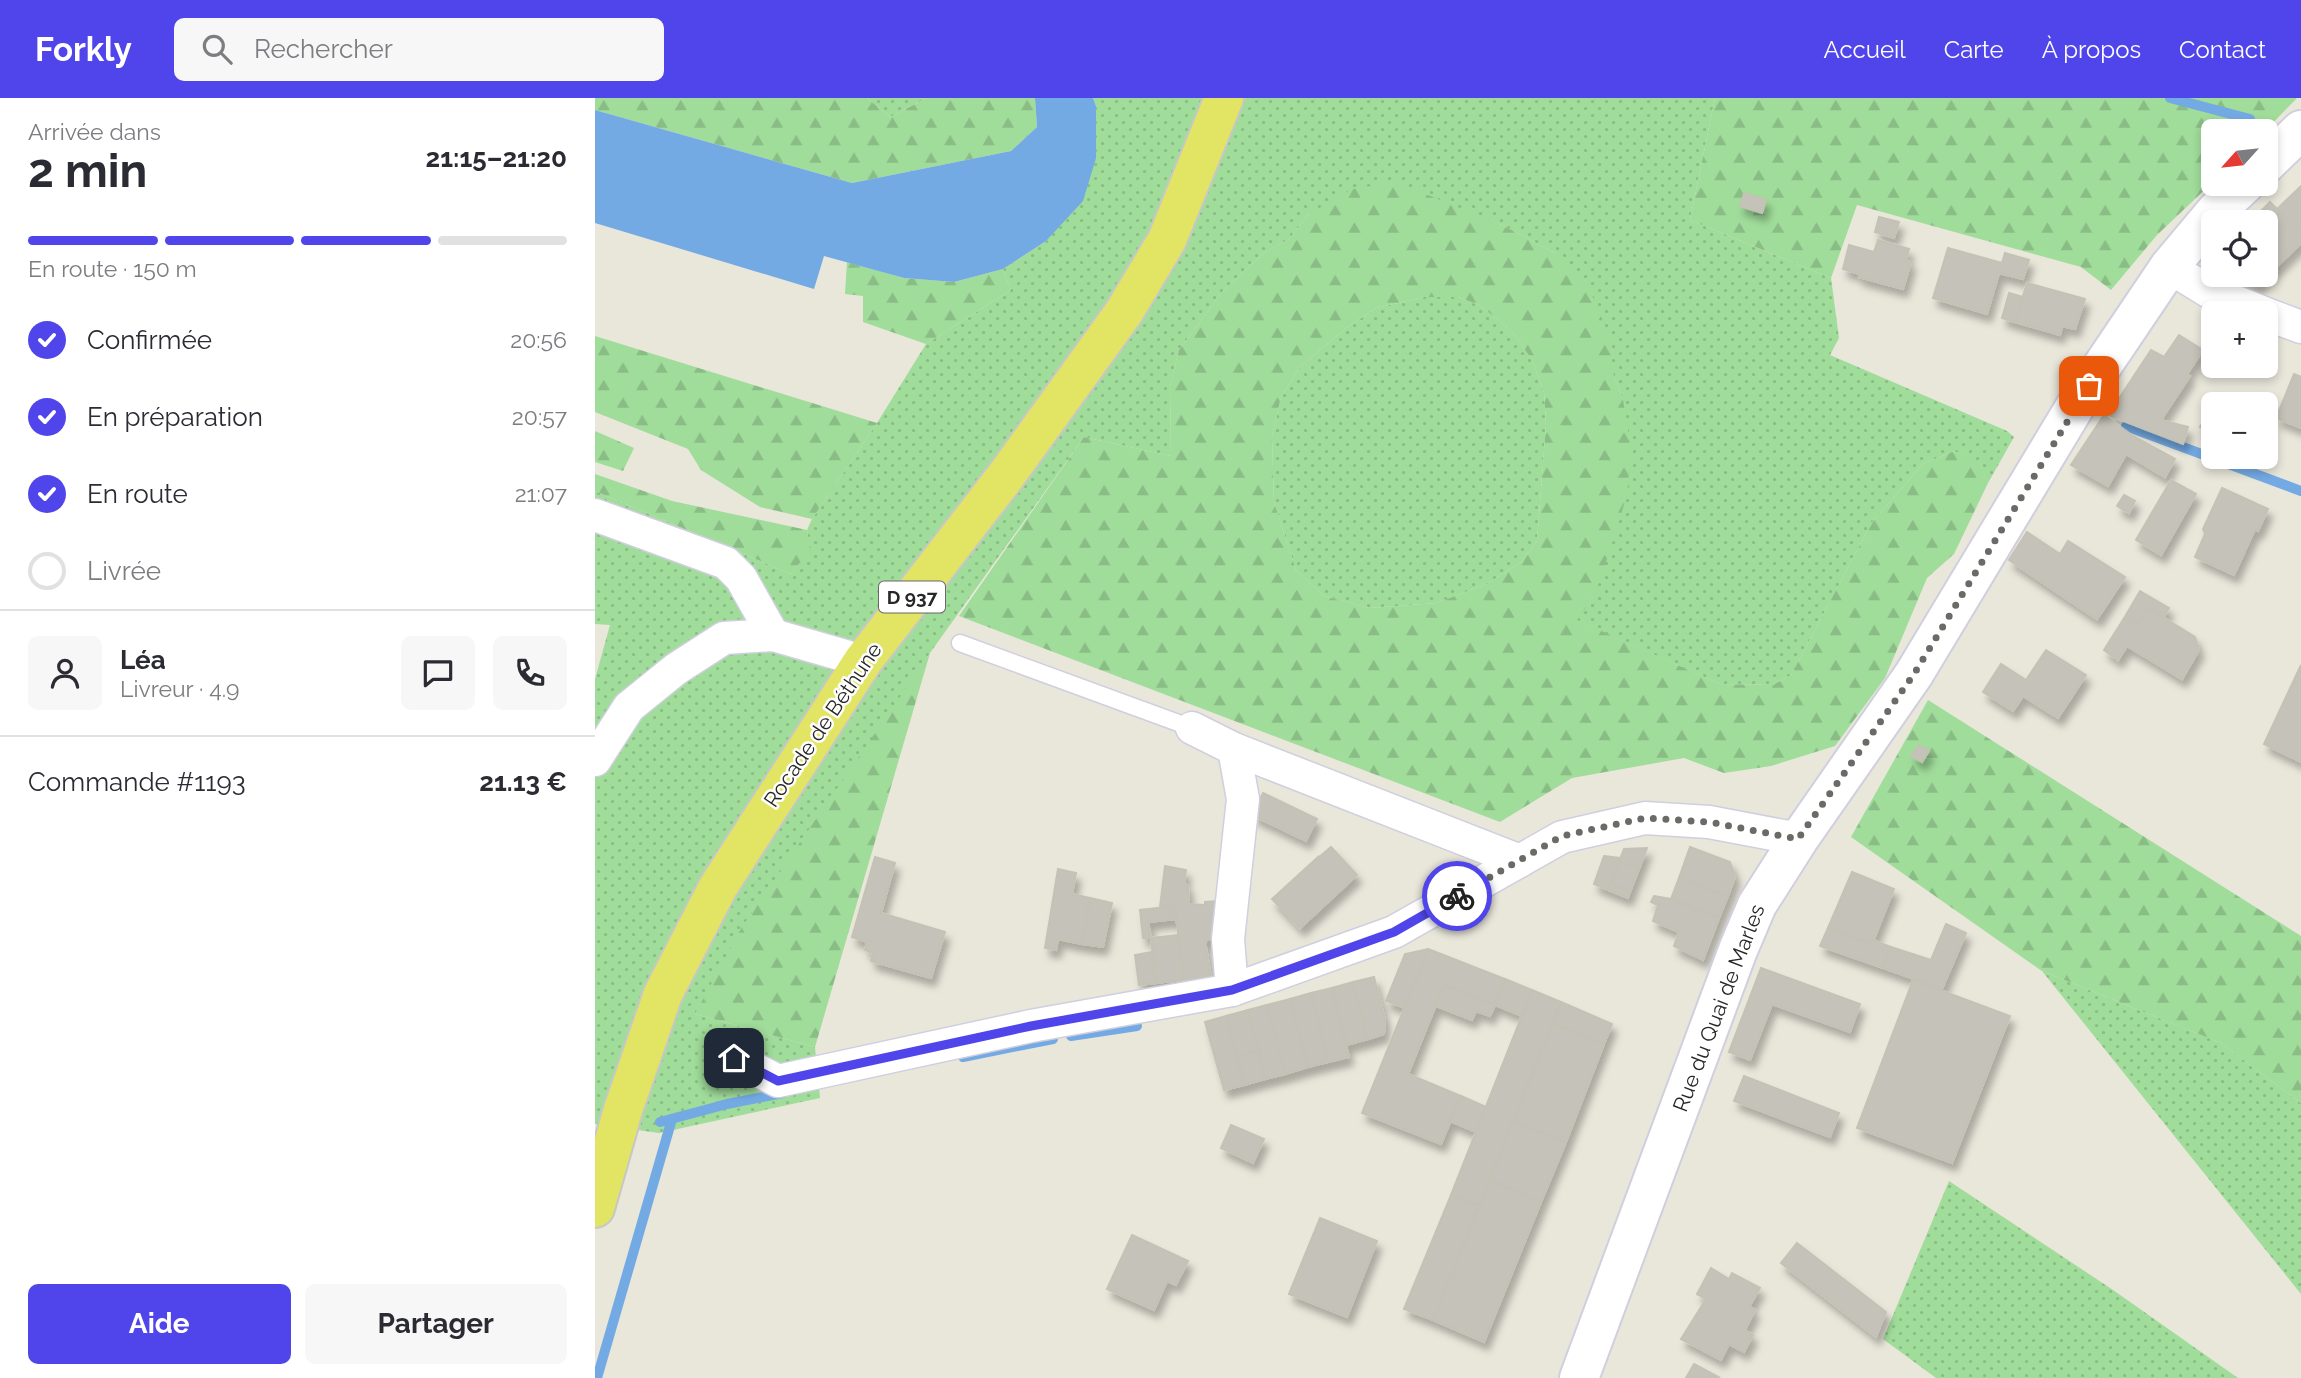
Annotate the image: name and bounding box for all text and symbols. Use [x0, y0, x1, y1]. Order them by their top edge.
search box [174, 18, 664, 81]
text: Forkly [35, 30, 132, 69]
icon: search [198, 30, 236, 68]
text: Rechercher [254, 34, 393, 64]
text: Accueil [1824, 35, 1906, 64]
text: Carte [1944, 35, 2004, 64]
text: À propos [2042, 35, 2141, 64]
text: Contact [2179, 35, 2266, 64]
text: Arrivée dans [28, 118, 161, 145]
north arrow [2201, 119, 2279, 196]
map controls [2201, 119, 2278, 469]
text: 21:15–21:20 [426, 143, 567, 173]
text: 2 min [28, 144, 147, 198]
button: locate [2201, 210, 2278, 287]
text: En route · 150 m [28, 255, 197, 282]
button: + [2201, 301, 2278, 378]
icon: check [28, 321, 66, 359]
text: Confirmée [87, 325, 212, 355]
text: 20:56 [510, 326, 567, 353]
pin [2059, 356, 2119, 416]
icon: bag [2070, 367, 2108, 405]
button: − [2201, 392, 2278, 469]
icon: check [28, 398, 66, 436]
text: En préparation [87, 402, 263, 432]
text: 20:57 [512, 403, 567, 430]
icon: check [28, 475, 66, 513]
text: En route [87, 479, 188, 509]
text: 21:07 [515, 480, 567, 507]
text: Livrée [87, 556, 161, 586]
road number: D 937 [879, 582, 945, 612]
button: person [28, 636, 102, 710]
button: chat [401, 636, 475, 710]
button: phone [493, 636, 567, 710]
street label: Rocade de Béthune [758, 638, 887, 812]
text: Léa [120, 645, 166, 675]
text: Livreur · 4.9 [120, 675, 240, 702]
text: Commande #1193 [28, 767, 246, 797]
text: 21.13 € [479, 767, 567, 797]
courier [1422, 861, 1492, 931]
icon: bike [1438, 877, 1476, 915]
street label: Rue du Quai de Marles [1667, 901, 1770, 1115]
pin [704, 1028, 764, 1088]
icon: home [715, 1039, 753, 1077]
button: Aide [28, 1284, 291, 1364]
button: Partager [305, 1284, 567, 1364]

